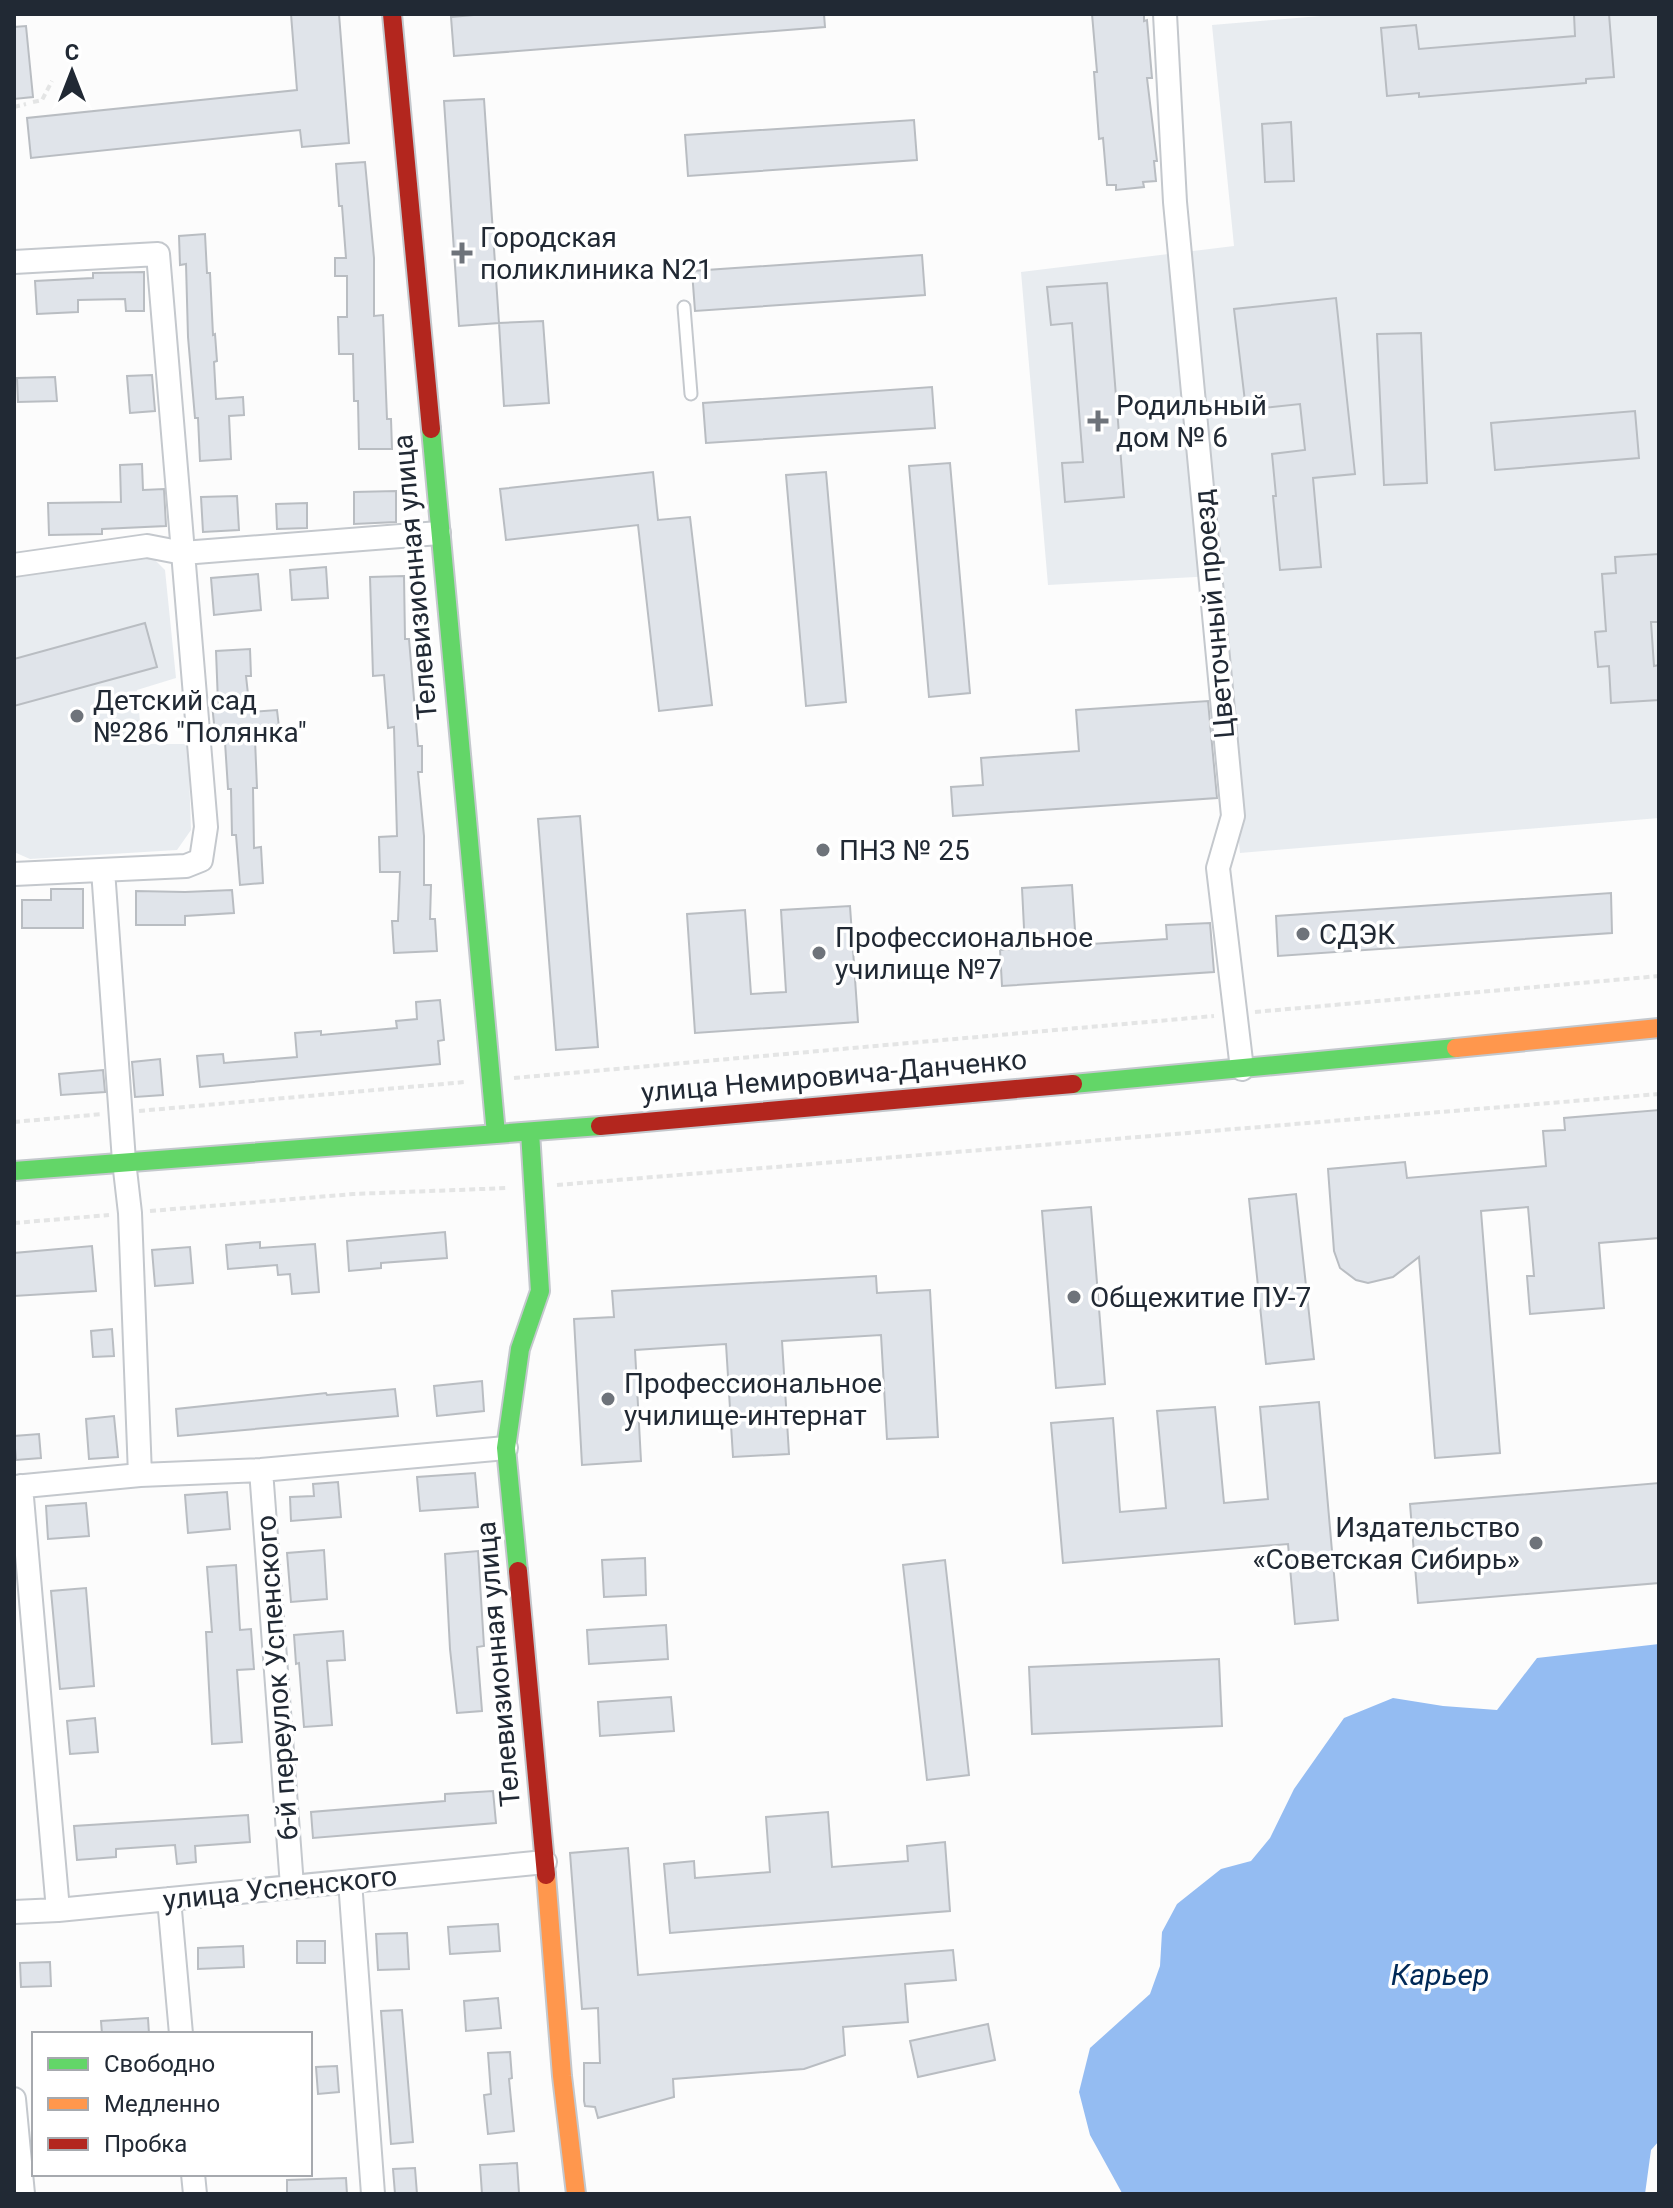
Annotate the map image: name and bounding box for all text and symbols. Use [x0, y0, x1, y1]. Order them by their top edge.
north arrow [32, 32, 112, 112]
text: С [65, 40, 79, 65]
place label: Городская поликлиника N21 [480, 221, 713, 286]
marker: Городская поликлиника N21 [451, 242, 473, 264]
place label: Родильный дом № 6 [1116, 389, 1267, 454]
marker: Родильный дом № 6 [1087, 410, 1109, 432]
street label: Телевизионная улица [386, 433, 444, 721]
street label: Цветочный проезд [1187, 488, 1241, 740]
place label: Детский сад №286 "Полянка" [93, 684, 307, 749]
marker: Детский сад №286 "Полянка" [68, 707, 86, 725]
place label: ПНЗ № 25 [839, 834, 970, 867]
marker: ПНЗ № 25 [814, 841, 832, 859]
place label: СДЭК [1319, 918, 1395, 951]
place label: Профессиональное училище №7 [835, 921, 1093, 986]
marker: СДЭК [1294, 925, 1312, 943]
marker: Профессиональное училище №7 [810, 944, 828, 962]
street label: улица Немировича-Данченко [640, 1043, 1028, 1109]
place label: Общежитие ПУ-7 [1090, 1281, 1311, 1314]
marker: Общежитие ПУ-7 [1065, 1288, 1083, 1306]
place label: Профессиональное училище-интернат [624, 1367, 882, 1432]
marker: Профессиональное училище-интернат [599, 1390, 617, 1408]
place label: Издательство «Советская Сибирь» [1252, 1511, 1520, 1576]
street label: 6-й переулок Успенского [249, 1514, 305, 1842]
street label: Телевизионная улица [469, 1520, 527, 1808]
marker: Издательство «Советская Сибирь» [1527, 1534, 1545, 1552]
street label: улица Успенского [161, 1859, 399, 1917]
water label: Карьер [1391, 1957, 1489, 1992]
legend [32, 2032, 312, 2176]
text: Свободно [104, 2050, 215, 2078]
text: Медленно [104, 2090, 220, 2118]
text: Пробка [104, 2130, 187, 2158]

